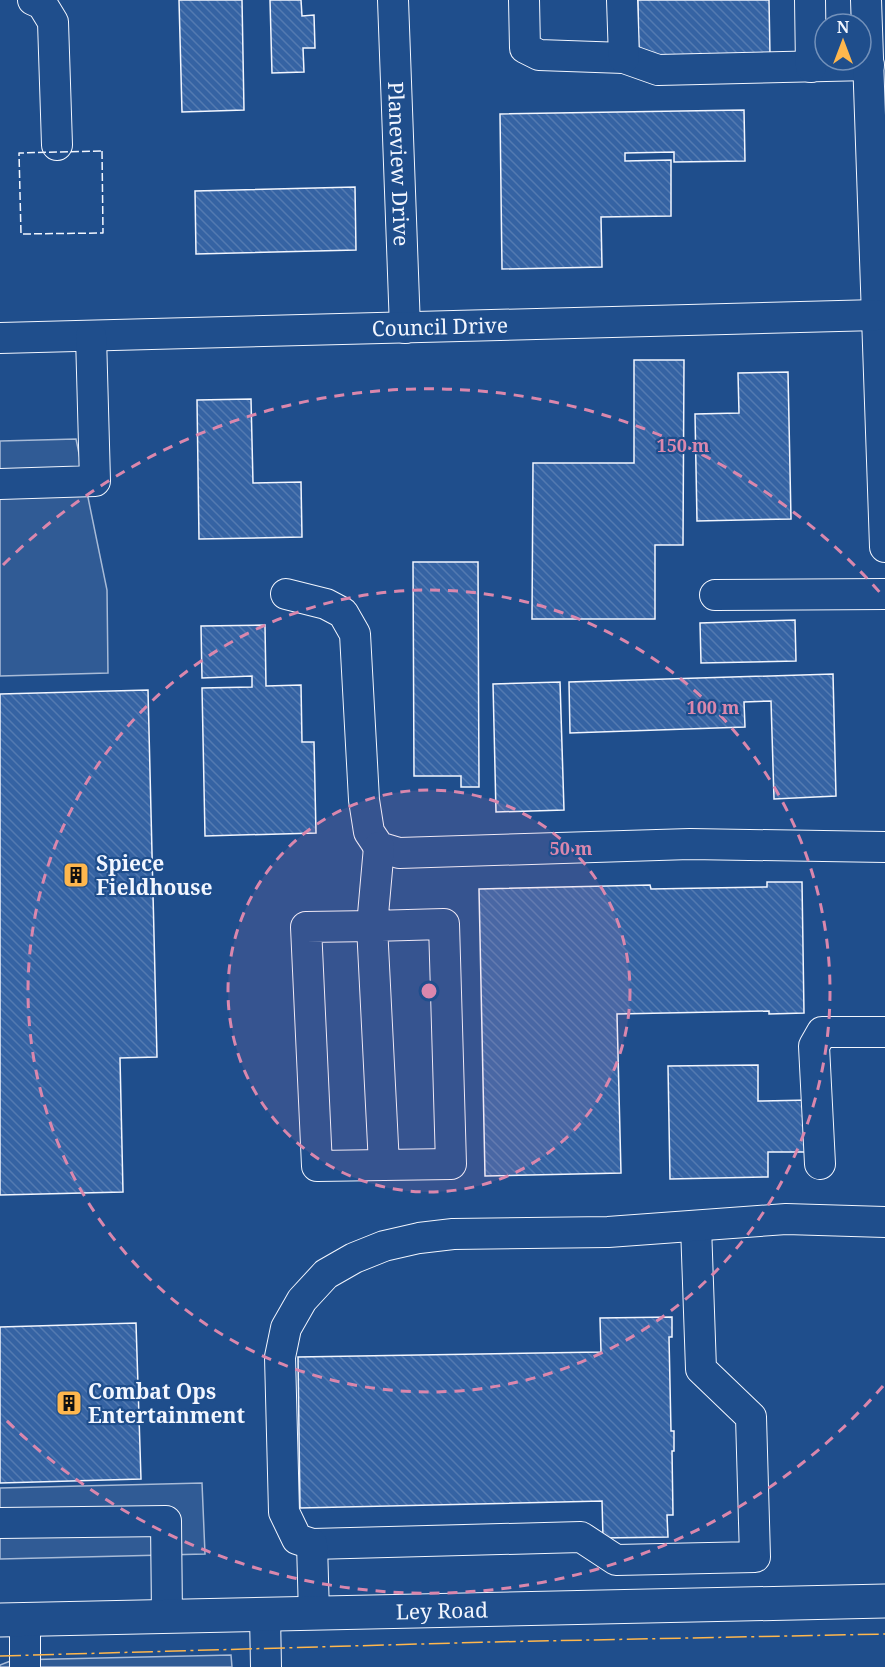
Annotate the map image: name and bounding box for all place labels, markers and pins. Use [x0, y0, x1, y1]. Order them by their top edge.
place label: Spiece Fieldhouse [96, 849, 213, 901]
building icon: Spiece Fieldhouse [61, 860, 91, 890]
centre of rings [419, 981, 439, 1001]
place label: Combat Ops Entertainment [88, 1377, 245, 1429]
building icon: Combat Ops Entertainment [54, 1388, 84, 1418]

